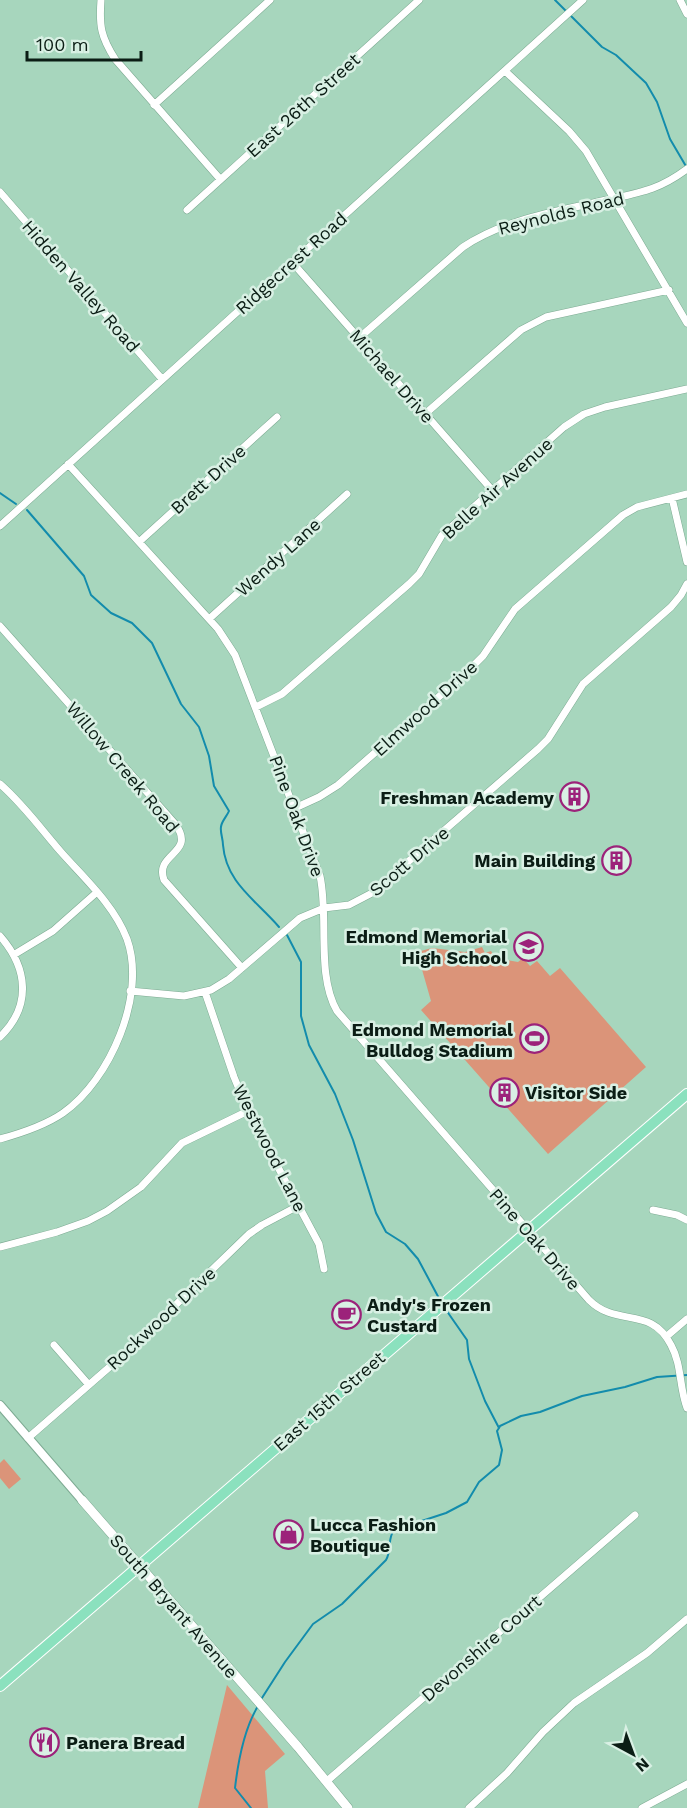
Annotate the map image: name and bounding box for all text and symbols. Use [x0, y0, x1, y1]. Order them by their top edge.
scale bar [27, 24, 141, 62]
text: 100 m [36, 34, 89, 55]
street label: East 26th Street [242, 48, 364, 161]
street label: Reynolds Road [496, 187, 626, 239]
street label: Ridgecrest Road [231, 208, 351, 318]
street label: Hidden Valley Road [18, 216, 144, 356]
street label: Michael Drive [345, 325, 439, 427]
street label: Belle Air Avenue [437, 433, 557, 543]
street label: Brett Drive [166, 440, 250, 518]
street label: Wendy Lane [231, 513, 325, 601]
street label: Elmwood Drive [369, 656, 481, 760]
street label: Willow Creek Road [62, 697, 184, 837]
street label: Pine Oak Drive [265, 752, 329, 880]
building icon: Freshman Academy [559, 781, 591, 813]
place label: Freshman Academy [380, 787, 555, 808]
street label: Scott Drive [365, 822, 453, 900]
building icon: Main Building [600, 844, 632, 876]
place label: Main Building [474, 850, 596, 871]
place label: Edmond Memorial High School [345, 926, 507, 968]
school or university icon: Edmond Memorial High School [512, 930, 544, 962]
place label: Edmond Memorial Bulldog Stadium [351, 1019, 513, 1061]
sports icon: Edmond Memorial Bulldog Stadium [518, 1023, 550, 1055]
building icon: Visitor Side [488, 1076, 520, 1108]
street label: Westwood Lane [229, 1081, 311, 1215]
place label: Visitor Side [525, 1082, 627, 1103]
street label: Pine Oak Drive [485, 1184, 585, 1294]
street label: Rockwood Drive [102, 1262, 220, 1374]
place label: Andy's Frozen Custard [367, 1294, 491, 1336]
cafe icon: Andy's Frozen Custard [330, 1298, 362, 1330]
street label: East 15th Street [269, 1347, 389, 1455]
place label: Lucca Fashion Boutique [310, 1514, 436, 1556]
shop icon: Lucca Fashion Boutique [273, 1518, 305, 1550]
street label: South Bryant Avenue [106, 1530, 242, 1682]
street label: Devonshire Court [417, 1590, 546, 1706]
north arrow [603, 1724, 663, 1784]
restaurant icon: Panera Bread [29, 1726, 61, 1758]
place label: Panera Bread [66, 1732, 185, 1753]
text: N [632, 1754, 653, 1776]

